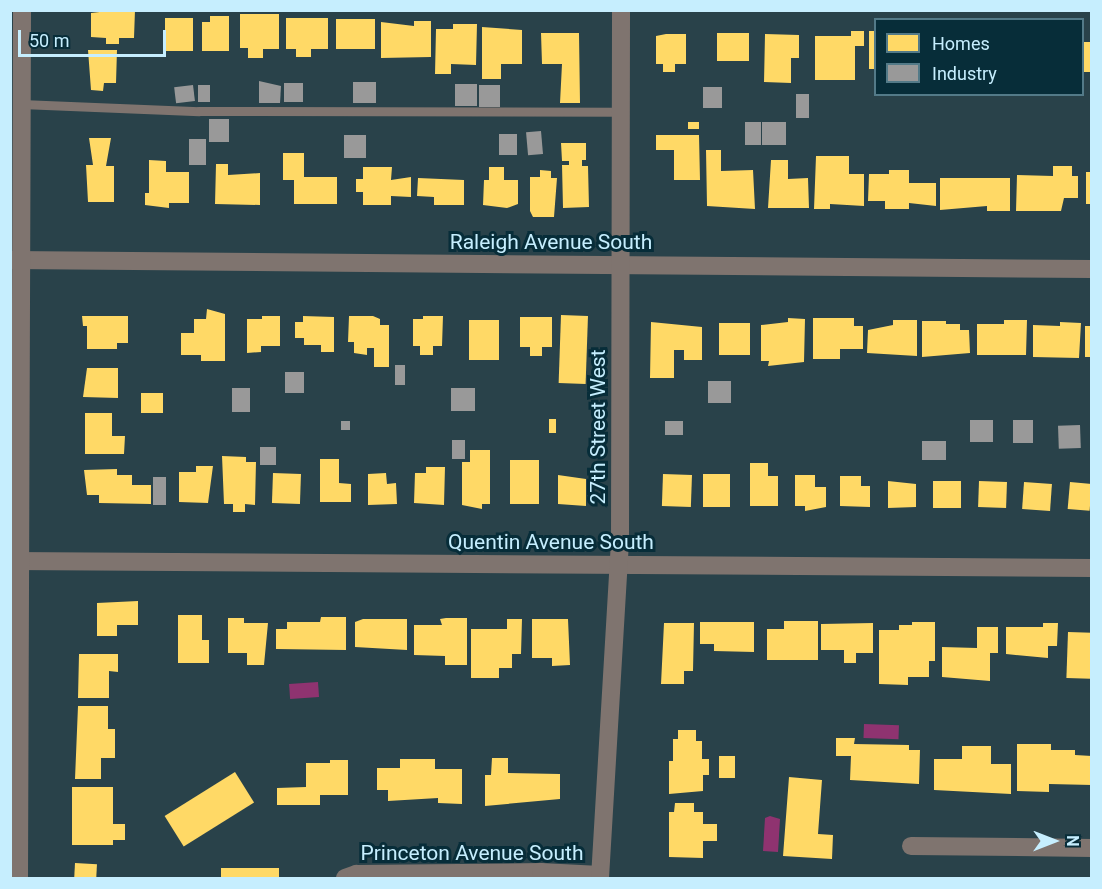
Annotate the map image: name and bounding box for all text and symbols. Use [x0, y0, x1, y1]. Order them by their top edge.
scale bar [21, 18, 170, 56]
legend [874, 18, 1084, 96]
text: 50 m [29, 30, 69, 51]
text: Homes [932, 33, 990, 54]
text: Industry [932, 63, 997, 84]
street label: Raleigh Avenue South [450, 229, 652, 255]
street label: 27th Street West [585, 349, 611, 505]
street label: Quentin Avenue South [448, 529, 654, 555]
north arrow [1024, 811, 1084, 871]
text: N [1063, 835, 1082, 847]
street label: Princeton Avenue South [361, 840, 583, 866]

